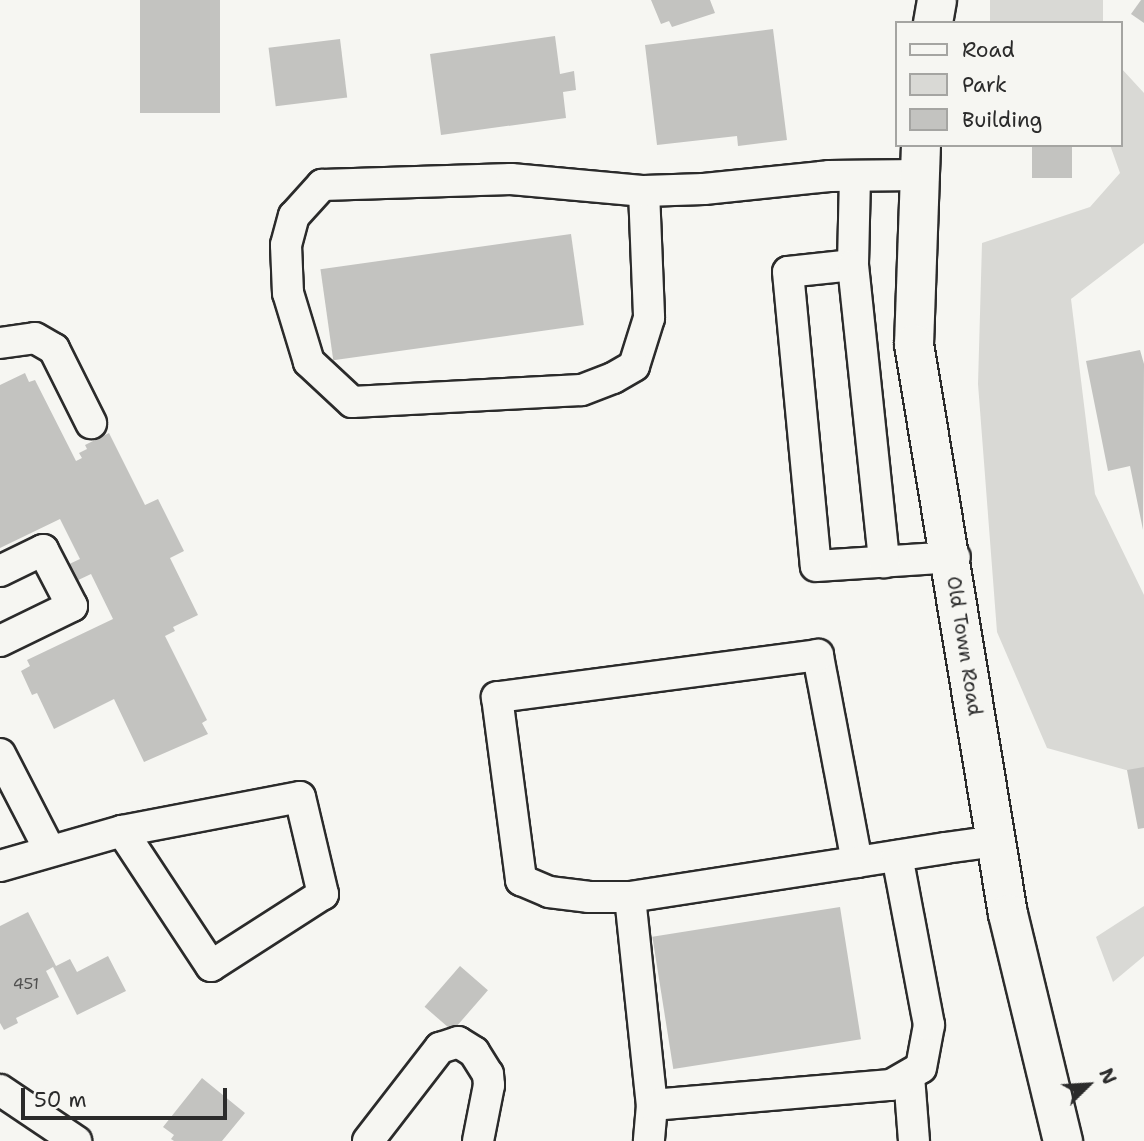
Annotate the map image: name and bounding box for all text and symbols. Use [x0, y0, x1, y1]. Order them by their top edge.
legend [895, 21, 1123, 147]
text: Road [962, 36, 1015, 64]
text: Park [962, 71, 1007, 99]
text: Building [962, 106, 1042, 134]
street label: Old Town Road [942, 575, 986, 717]
house number: 451 [13, 974, 39, 994]
north arrow [1053, 1050, 1123, 1120]
text: N [1093, 1064, 1122, 1088]
scale bar [24, 1074, 231, 1118]
text: 50 m [34, 1086, 87, 1114]

